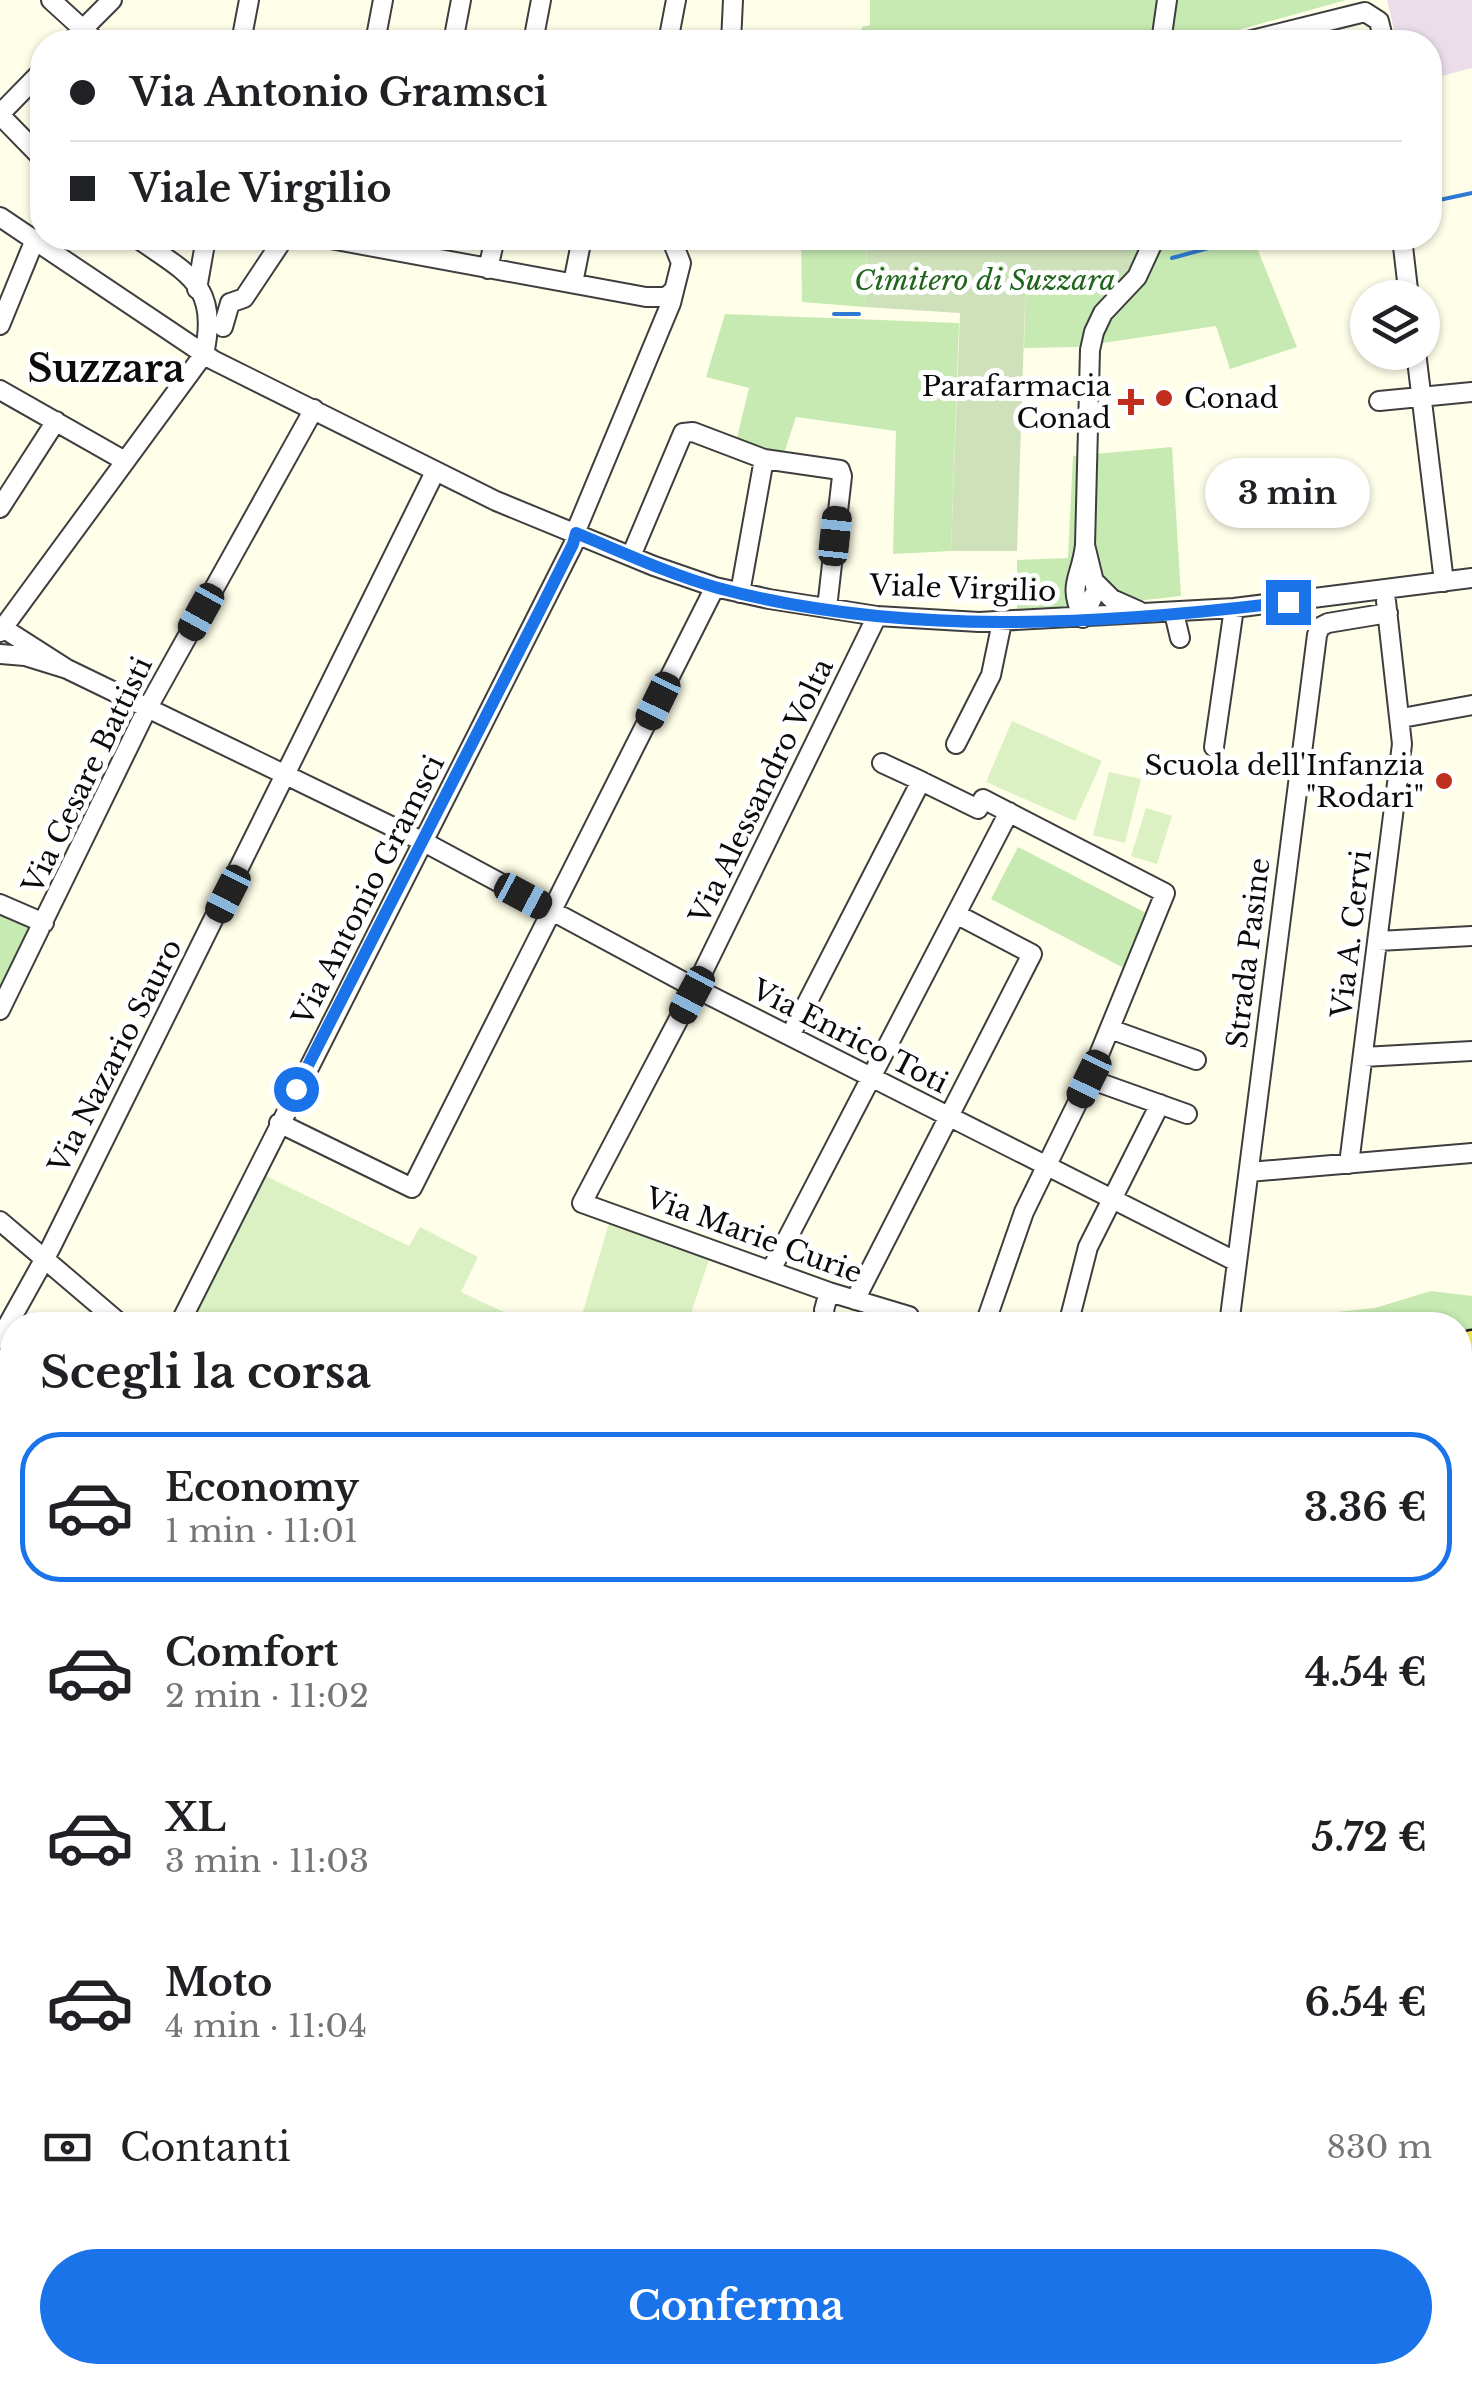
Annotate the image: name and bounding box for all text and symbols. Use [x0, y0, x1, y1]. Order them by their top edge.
text: Via Antonio Gramsci [130, 69, 548, 116]
text: Viale Virgilio [130, 165, 392, 212]
park label: Cimitero di Suzzara [854, 263, 1116, 298]
map controls [1350, 280, 1440, 370]
button: layers [1350, 280, 1440, 370]
district label: Suzzara [27, 345, 185, 392]
place label: Parafarmacia Conad [922, 369, 1111, 436]
place label: Conad [1184, 381, 1279, 416]
marker: Conad [1153, 387, 1175, 409]
marker: Parafarmacia Conad [1120, 391, 1142, 413]
callout: 3 min [1206, 457, 1370, 527]
text: 3 min [1238, 473, 1337, 513]
car [817, 505, 853, 567]
street label: Viale Virgilio [868, 568, 1057, 609]
car [173, 578, 229, 646]
route end [1266, 580, 1311, 625]
street label: Via Cesare Battisti [15, 651, 160, 900]
street label: Via Alessandro Volta [682, 653, 841, 930]
car [631, 667, 685, 735]
place label: Scuola dell'Infanzia "Rodari" [1144, 748, 1424, 815]
street label: Via Antonio Gramsci [285, 749, 452, 1032]
marker: Scuola dell'Infanzia "Rodari" [1433, 770, 1455, 792]
street label: Via A. Cervi [1324, 848, 1379, 1021]
street label: Strada Pasine [1219, 856, 1278, 1050]
car [201, 860, 255, 928]
car [489, 869, 557, 923]
street label: Via Nazario Sauro [41, 933, 190, 1180]
car [665, 961, 719, 1029]
street label: Via Enrico Toti [745, 972, 954, 1101]
car [1062, 1045, 1116, 1113]
route start [274, 1067, 319, 1112]
street label: Via Marie Curie [640, 1180, 867, 1291]
text: Scegli la corsa [40, 1344, 371, 1400]
icon: car [45, 1462, 135, 1552]
text: Economy [165, 1464, 359, 1511]
text: 3.36 € [1304, 1484, 1427, 1531]
text: 1 min · 11:01 [165, 1511, 358, 1551]
icon: car [45, 1627, 135, 1717]
text: Comfort [165, 1629, 338, 1676]
text: 4.54 € [1305, 1649, 1427, 1696]
text: 2 min · 11:02 [165, 1676, 369, 1716]
icon: car [45, 1792, 135, 1882]
text: XL [165, 1794, 226, 1841]
text: 5.72 € [1312, 1814, 1427, 1861]
text: 3 min · 11:03 [165, 1841, 369, 1881]
icon: car [45, 1957, 135, 2047]
text: Moto [165, 1959, 272, 2006]
text: 6.54 € [1305, 1979, 1427, 2026]
text: 4 min · 11:04 [165, 2006, 367, 2046]
icon: cash [40, 2120, 95, 2175]
text: Contanti [120, 2124, 290, 2171]
text: 830 m [1327, 2127, 1432, 2167]
button: Conferma [40, 2249, 1432, 2364]

